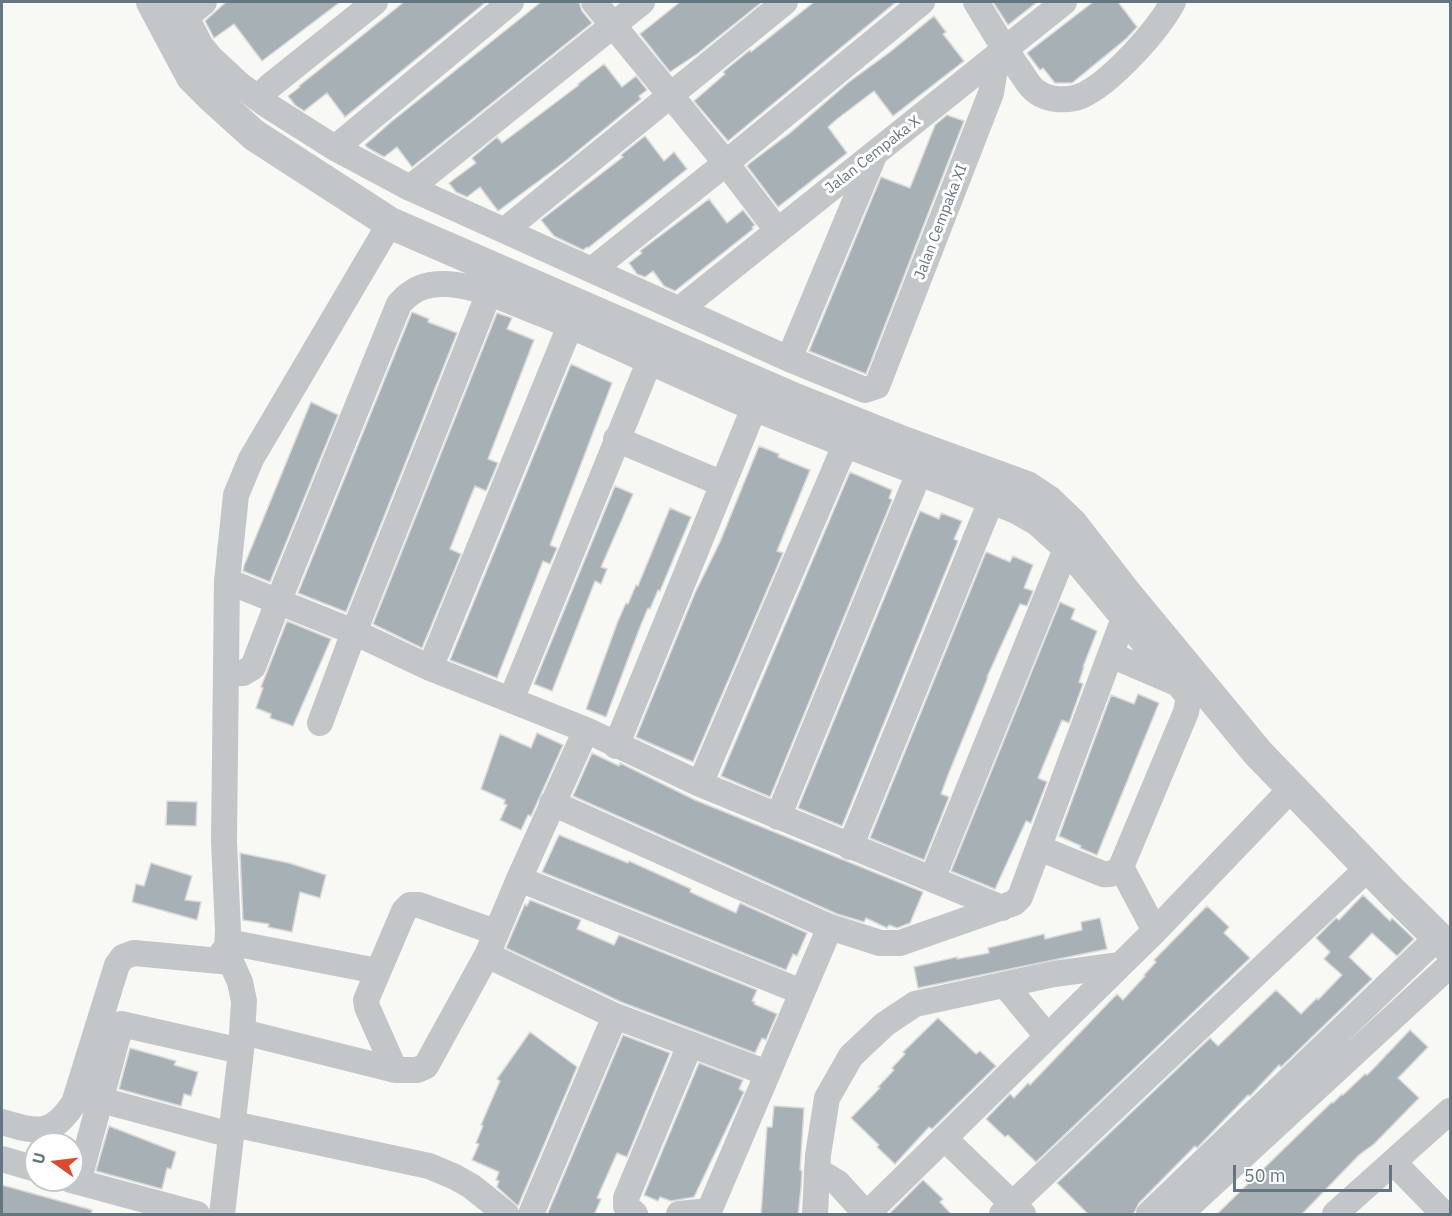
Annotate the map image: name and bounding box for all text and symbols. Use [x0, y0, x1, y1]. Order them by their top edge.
street label: Jalan Cempaka X [822, 112, 924, 198]
street label: Jalan Cempaka XI [911, 162, 971, 282]
north arrow [24, 1132, 84, 1192]
text: U [27, 1150, 50, 1166]
scale bar [1236, 1153, 1395, 1191]
text: 50 m [1244, 1164, 1286, 1187]

